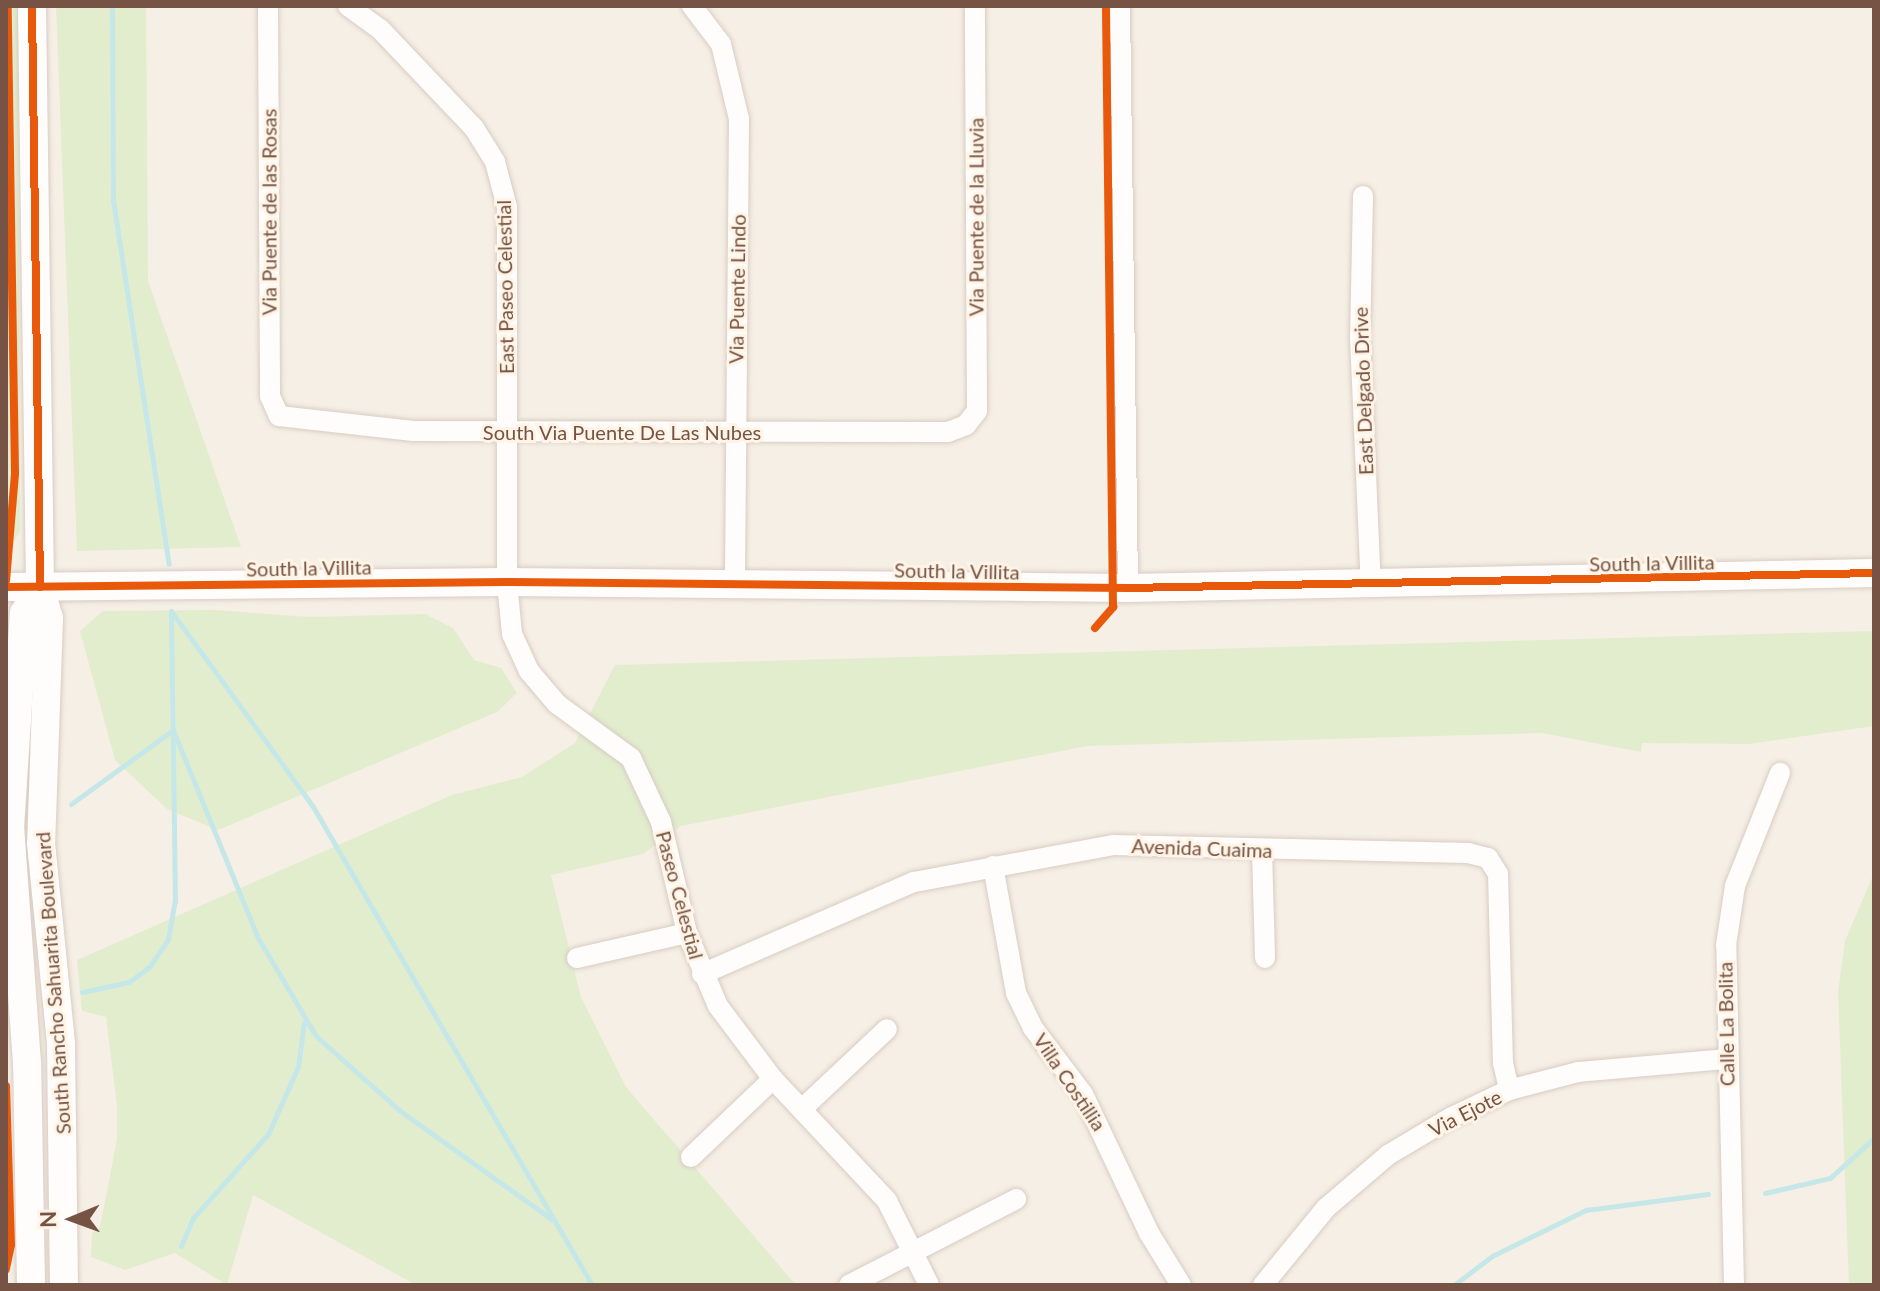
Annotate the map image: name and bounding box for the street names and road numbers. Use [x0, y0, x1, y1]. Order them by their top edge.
street label: Via Puente de las Rosas [257, 109, 281, 315]
street label: Via Puente de la Lluvia [964, 118, 988, 316]
street label: East Paseo Celestial [491, 200, 519, 374]
street label: Via Puente Lindo [724, 214, 750, 364]
street label: East Delgado Drive [1348, 306, 1378, 476]
street label: South Via Puente De Las Nubes [483, 420, 761, 444]
street label: South la Villita [1589, 550, 1715, 576]
street label: South la Villita [246, 555, 372, 581]
street label: South la Villita [894, 558, 1020, 584]
street label: Paseo Celestial [651, 828, 709, 962]
street label: South Rancho Sahuarita Boulevard [30, 831, 76, 1135]
street label: Avenida Cuaima [1131, 834, 1273, 862]
street label: Calle La Bolita [1713, 962, 1739, 1086]
street label: Villa Costillia [1029, 1029, 1111, 1135]
street label: Via Ejote [1425, 1084, 1505, 1142]

